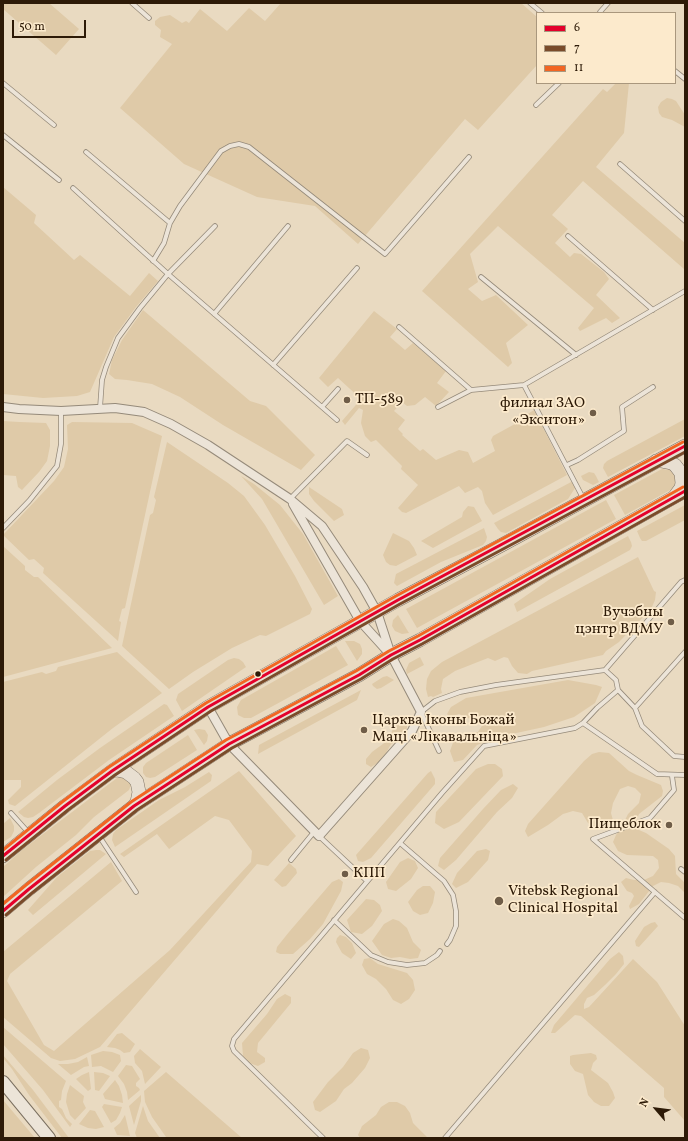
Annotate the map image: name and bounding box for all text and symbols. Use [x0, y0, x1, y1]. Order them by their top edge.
scale bar [14, 12, 88, 38]
legend [536, 12, 676, 84]
text: 50 m [19, 19, 45, 35]
text: 6 [574, 20, 580, 36]
text: 7 [574, 40, 580, 56]
text: 11 [574, 60, 583, 76]
place label: ТП-589 [355, 391, 403, 409]
marker: ТП-589 [342, 395, 352, 405]
place label: филиал ЗАО «Экситон» [500, 395, 585, 430]
marker: филиал ЗАО «Экситон» [588, 408, 598, 418]
place label: Вучэбны цэнтр ВДМУ [576, 604, 663, 639]
marker: Вучэбны цэнтр ВДМУ [666, 617, 676, 627]
unlabelled marker [253, 669, 263, 679]
place label: Царква Іконы Божай Маці «Лікавальніца» [372, 712, 517, 747]
marker: Царква Іконы Божай Маці «Лікавальніца» [359, 725, 369, 735]
place label: Пищеблок [588, 816, 661, 834]
marker: Пищеблок [664, 820, 674, 830]
place label: КПП [353, 865, 385, 883]
marker: КПП [340, 869, 350, 879]
place label: Vitebsk Regional Clinical Hospital [508, 883, 618, 918]
marker: Vitebsk Regional Clinical Hospital [493, 895, 505, 907]
north arrow [636, 1089, 676, 1129]
text: N [636, 1096, 653, 1110]

